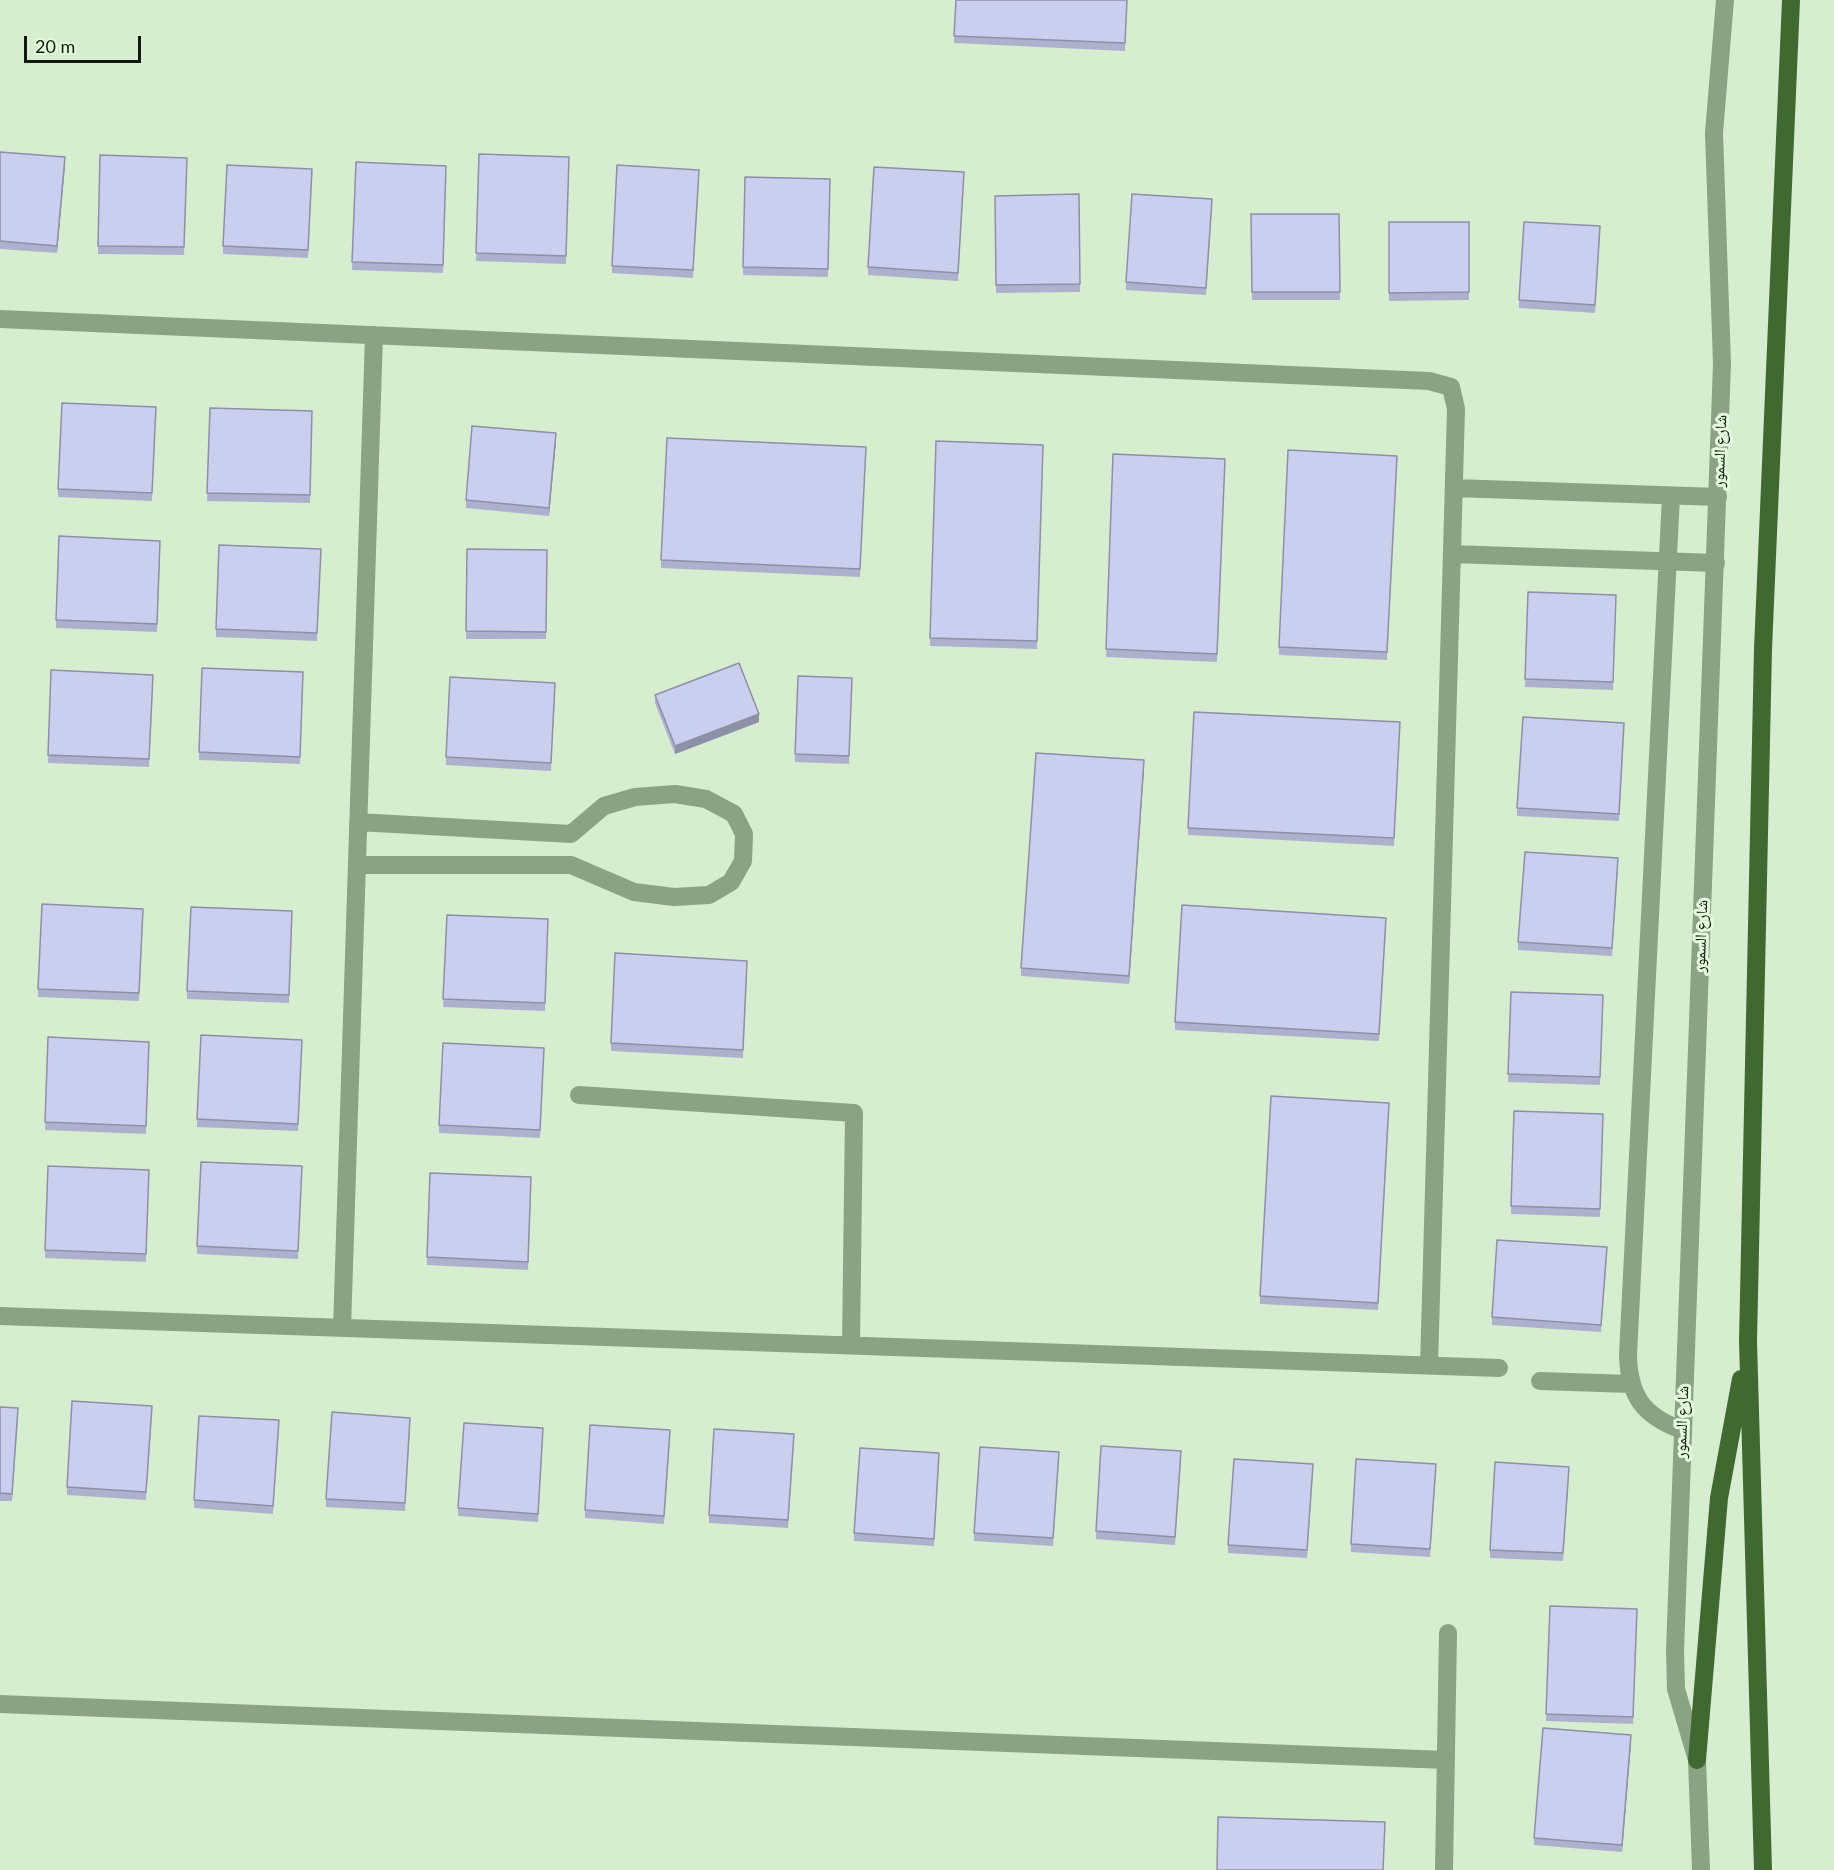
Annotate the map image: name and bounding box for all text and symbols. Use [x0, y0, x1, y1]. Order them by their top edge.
scale bar [27, 24, 144, 62]
text: 20 m [35, 35, 75, 57]
street label: شارع السمور [1709, 414, 1731, 488]
street label: شارع السمور [1690, 899, 1712, 973]
street label: شارع السمور [1671, 1385, 1693, 1459]

